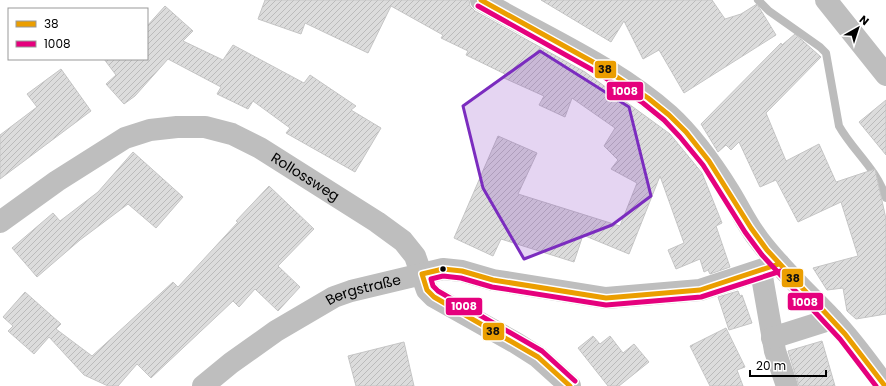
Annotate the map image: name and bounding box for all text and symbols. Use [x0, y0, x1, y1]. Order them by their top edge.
legend [8, 8, 148, 60]
north arrow [838, 8, 878, 48]
text: N [856, 11, 873, 29]
text: 38 [44, 15, 59, 32]
text: 1008 [44, 35, 70, 52]
line badge: 38 [594, 60, 617, 79]
text: 38 [598, 61, 612, 77]
line badge: 1008 [606, 81, 644, 101]
text: 1008 [612, 83, 638, 99]
street label: Rollossweg [267, 148, 344, 206]
unlabelled marker [438, 264, 448, 274]
line badge: 38 [781, 268, 804, 288]
street label: Bergstraße [322, 269, 403, 310]
text: 38 [786, 270, 800, 286]
line badge: 1008 [787, 292, 824, 311]
text: 1008 [792, 294, 818, 310]
line badge: 1008 [445, 297, 483, 316]
text: 1008 [451, 298, 477, 314]
line badge: 38 [482, 322, 505, 341]
text: 38 [486, 323, 500, 339]
scale bar [750, 352, 826, 378]
text: 20 m [756, 357, 786, 374]

